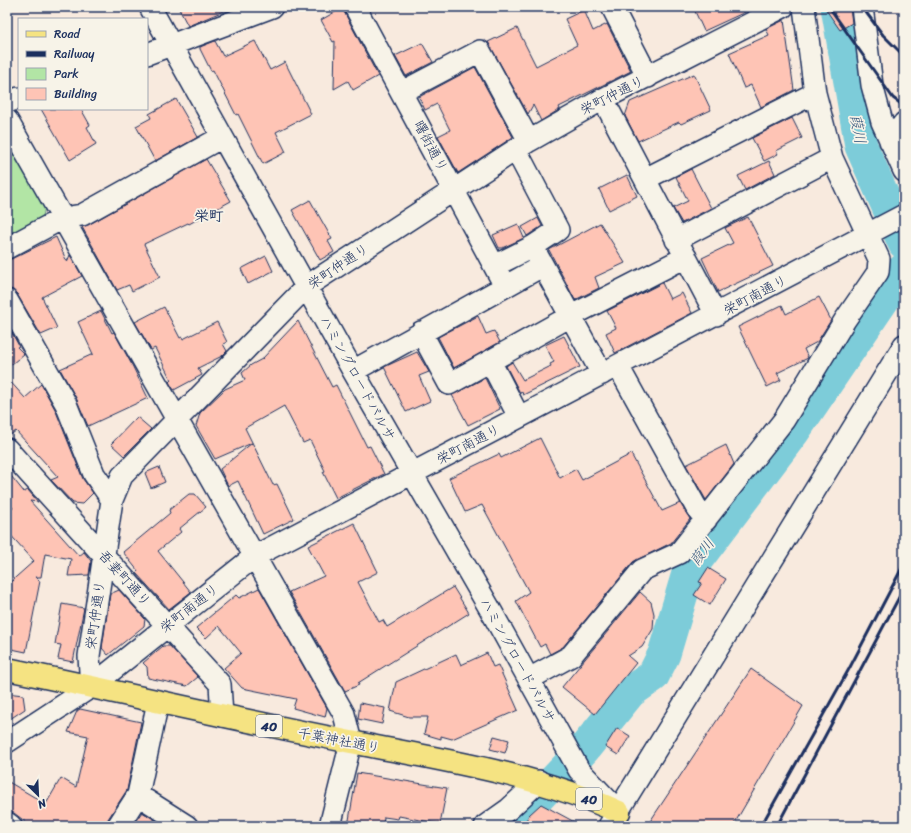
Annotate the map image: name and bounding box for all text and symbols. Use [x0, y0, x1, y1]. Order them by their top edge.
legend [18, 18, 148, 110]
text: Road [54, 23, 81, 45]
text: Railway [54, 43, 95, 65]
text: Park [54, 63, 79, 85]
street label: 栄町仲通り [575, 68, 649, 122]
text: Building [54, 83, 97, 105]
water label: 葭川 [842, 112, 874, 146]
street label: 曙街通り [406, 116, 455, 177]
district label: 栄町 [194, 203, 224, 229]
street label: 栄町仲通り [302, 236, 374, 296]
street label: 栄町南通り [718, 268, 792, 323]
street label: ハミングロードパルサ [313, 311, 402, 446]
street label: 栄町南通り [431, 417, 505, 472]
water label: 葭川 [683, 532, 721, 572]
street label: 吾妻町通り [92, 544, 157, 613]
street label: 栄町南通り [154, 577, 225, 640]
street label: 栄町仲通り [78, 579, 113, 651]
street label: ハミングロードパルサ [473, 593, 562, 728]
road number: 40 [256, 715, 282, 737]
street label: 千葉神社通り [295, 720, 383, 761]
north arrow [18, 775, 58, 815]
road number: 40 [576, 788, 602, 810]
text: N [34, 793, 50, 814]

